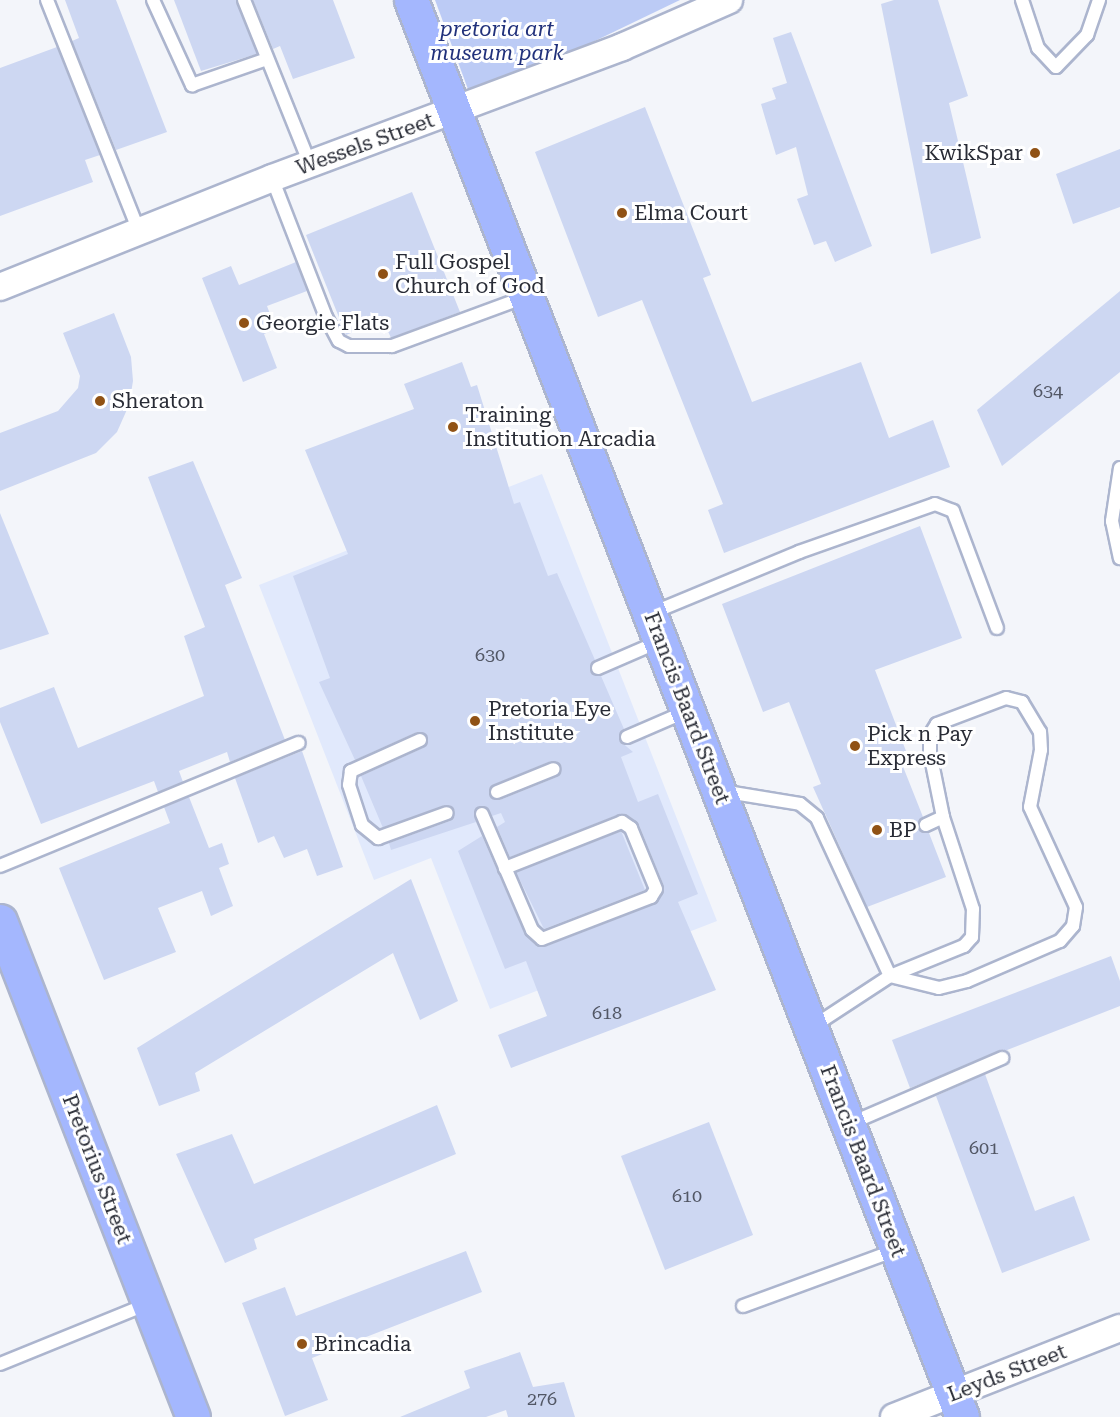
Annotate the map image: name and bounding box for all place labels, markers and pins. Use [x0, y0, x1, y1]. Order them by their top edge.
place label: KwikSpar [925, 140, 1023, 166]
marker: KwikSpar [1028, 146, 1042, 160]
place label: Elma Court [634, 200, 748, 226]
marker: Elma Court [615, 206, 629, 220]
place label: Full Gospel Church of God [395, 249, 545, 299]
marker: Full Gospel Church of God [376, 267, 390, 281]
place label: Georgie Flats [256, 310, 389, 336]
marker: Georgie Flats [237, 316, 251, 330]
place label: Sheraton [112, 388, 204, 414]
marker: Sheraton [93, 394, 107, 408]
place label: Training Institution Arcadia [465, 402, 656, 452]
marker: Training Institution Arcadia [446, 420, 460, 434]
place label: Pretoria Eye Institute [488, 696, 611, 746]
marker: Pretoria Eye Institute [466, 712, 484, 730]
place label: Pick n Pay Express [867, 721, 973, 771]
marker: Pick n Pay Express [848, 739, 862, 753]
place label: BP [889, 817, 917, 843]
marker: BP [870, 823, 884, 837]
place label: Brincadia [314, 1331, 411, 1357]
marker: Brincadia [295, 1337, 309, 1351]

